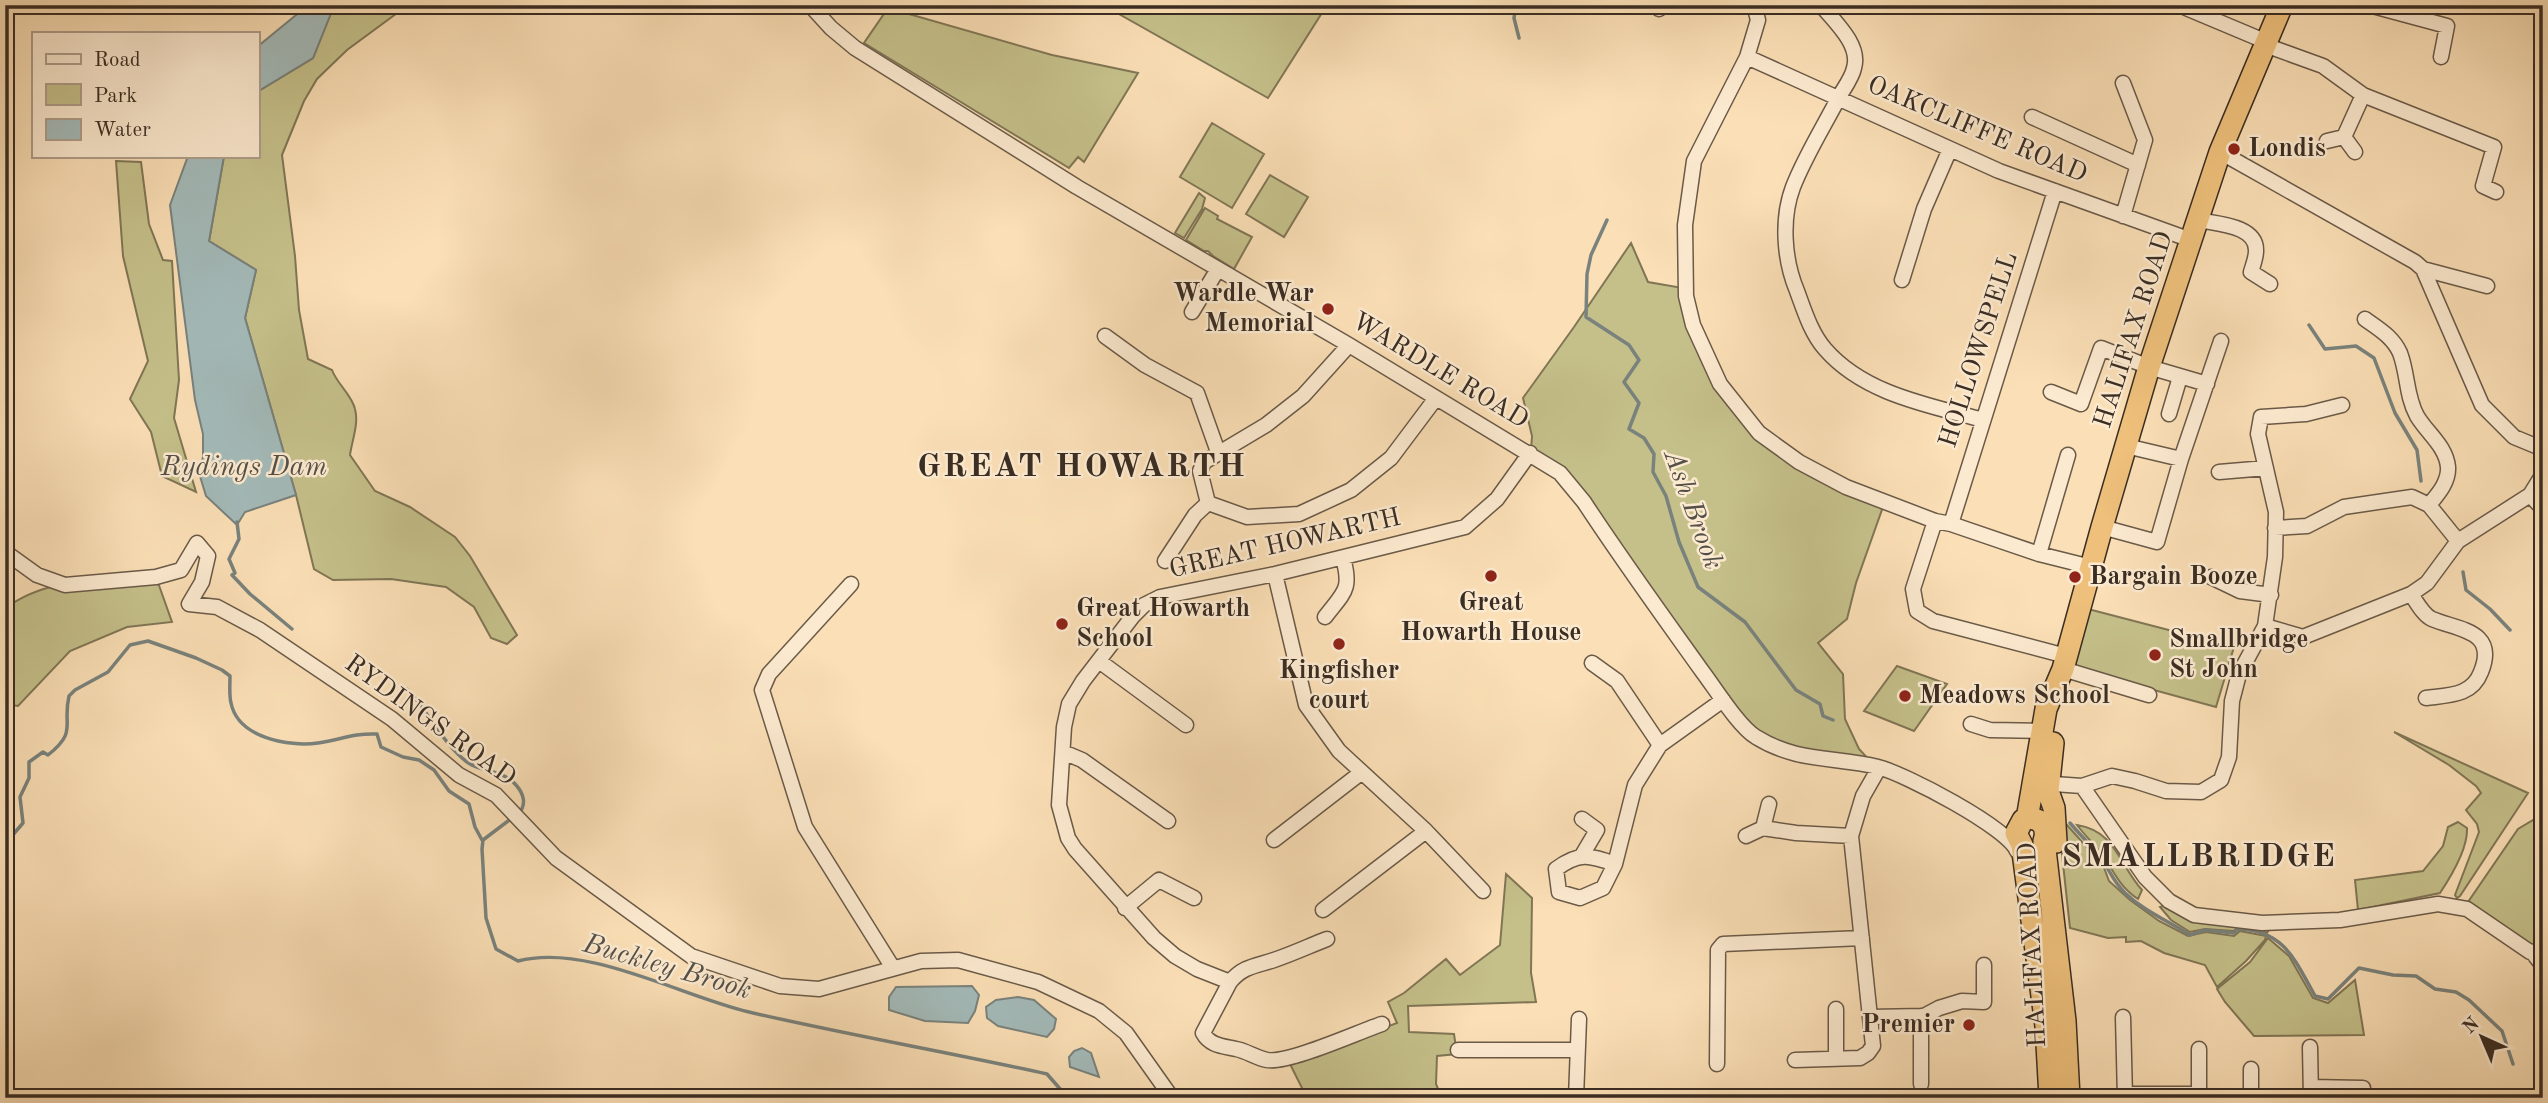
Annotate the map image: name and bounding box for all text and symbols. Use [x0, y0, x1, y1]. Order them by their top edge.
legend [32, 32, 259, 158]
text: Road [94, 50, 141, 71]
street label: OAKCLIFFE ROAD [1863, 72, 2091, 188]
text: Park [94, 86, 137, 107]
text: Water [94, 120, 151, 141]
place label: Londis [2248, 136, 2326, 162]
marker: Londis [2226, 141, 2242, 157]
street label: HALIFAX ROAD [2090, 228, 2178, 432]
street label: HOLLOWSPELL [1935, 249, 2023, 451]
place label: Wardle War Memorial [1173, 281, 1314, 337]
marker: Wardle War Memorial [1320, 301, 1336, 317]
street label: WARDLE ROAD [1347, 308, 1533, 434]
water label: Ash Brook [1657, 444, 1727, 574]
district label: GREAT HOWARTH [917, 451, 1247, 484]
water label: Rydings Dam [160, 454, 327, 482]
street label: GREAT HOWARTH [1167, 505, 1403, 583]
place label: Bargain Booze [2089, 564, 2258, 590]
marker: Great Howarth House [1483, 568, 1499, 584]
marker: Bargain Booze [2067, 569, 2083, 585]
place label: Great Howarth House [1400, 590, 1582, 646]
place label: Great Howarth School [1076, 596, 1250, 652]
marker: Great Howarth School [1054, 616, 1070, 632]
place label: Smallbridge St John [2169, 627, 2309, 683]
marker: Kingfisher court [1331, 636, 1347, 652]
marker: Smallbridge St John [2147, 647, 2163, 663]
street label: RYDINGS ROAD [340, 650, 520, 792]
place label: Kingfisher court [1279, 658, 1399, 714]
place label: Meadows School [1919, 683, 2110, 709]
marker: Meadows School [1897, 688, 1913, 704]
district label: SMALLBRIDGE [2061, 841, 2337, 874]
street label: HALIFAX ROAD [2015, 842, 2051, 1048]
water label: Buckley Brook [579, 930, 754, 1005]
north arrow [2446, 1002, 2516, 1072]
place label: Premier [1861, 1012, 1955, 1038]
text: N [2460, 1014, 2484, 1038]
marker: Premier [1961, 1017, 1977, 1033]

